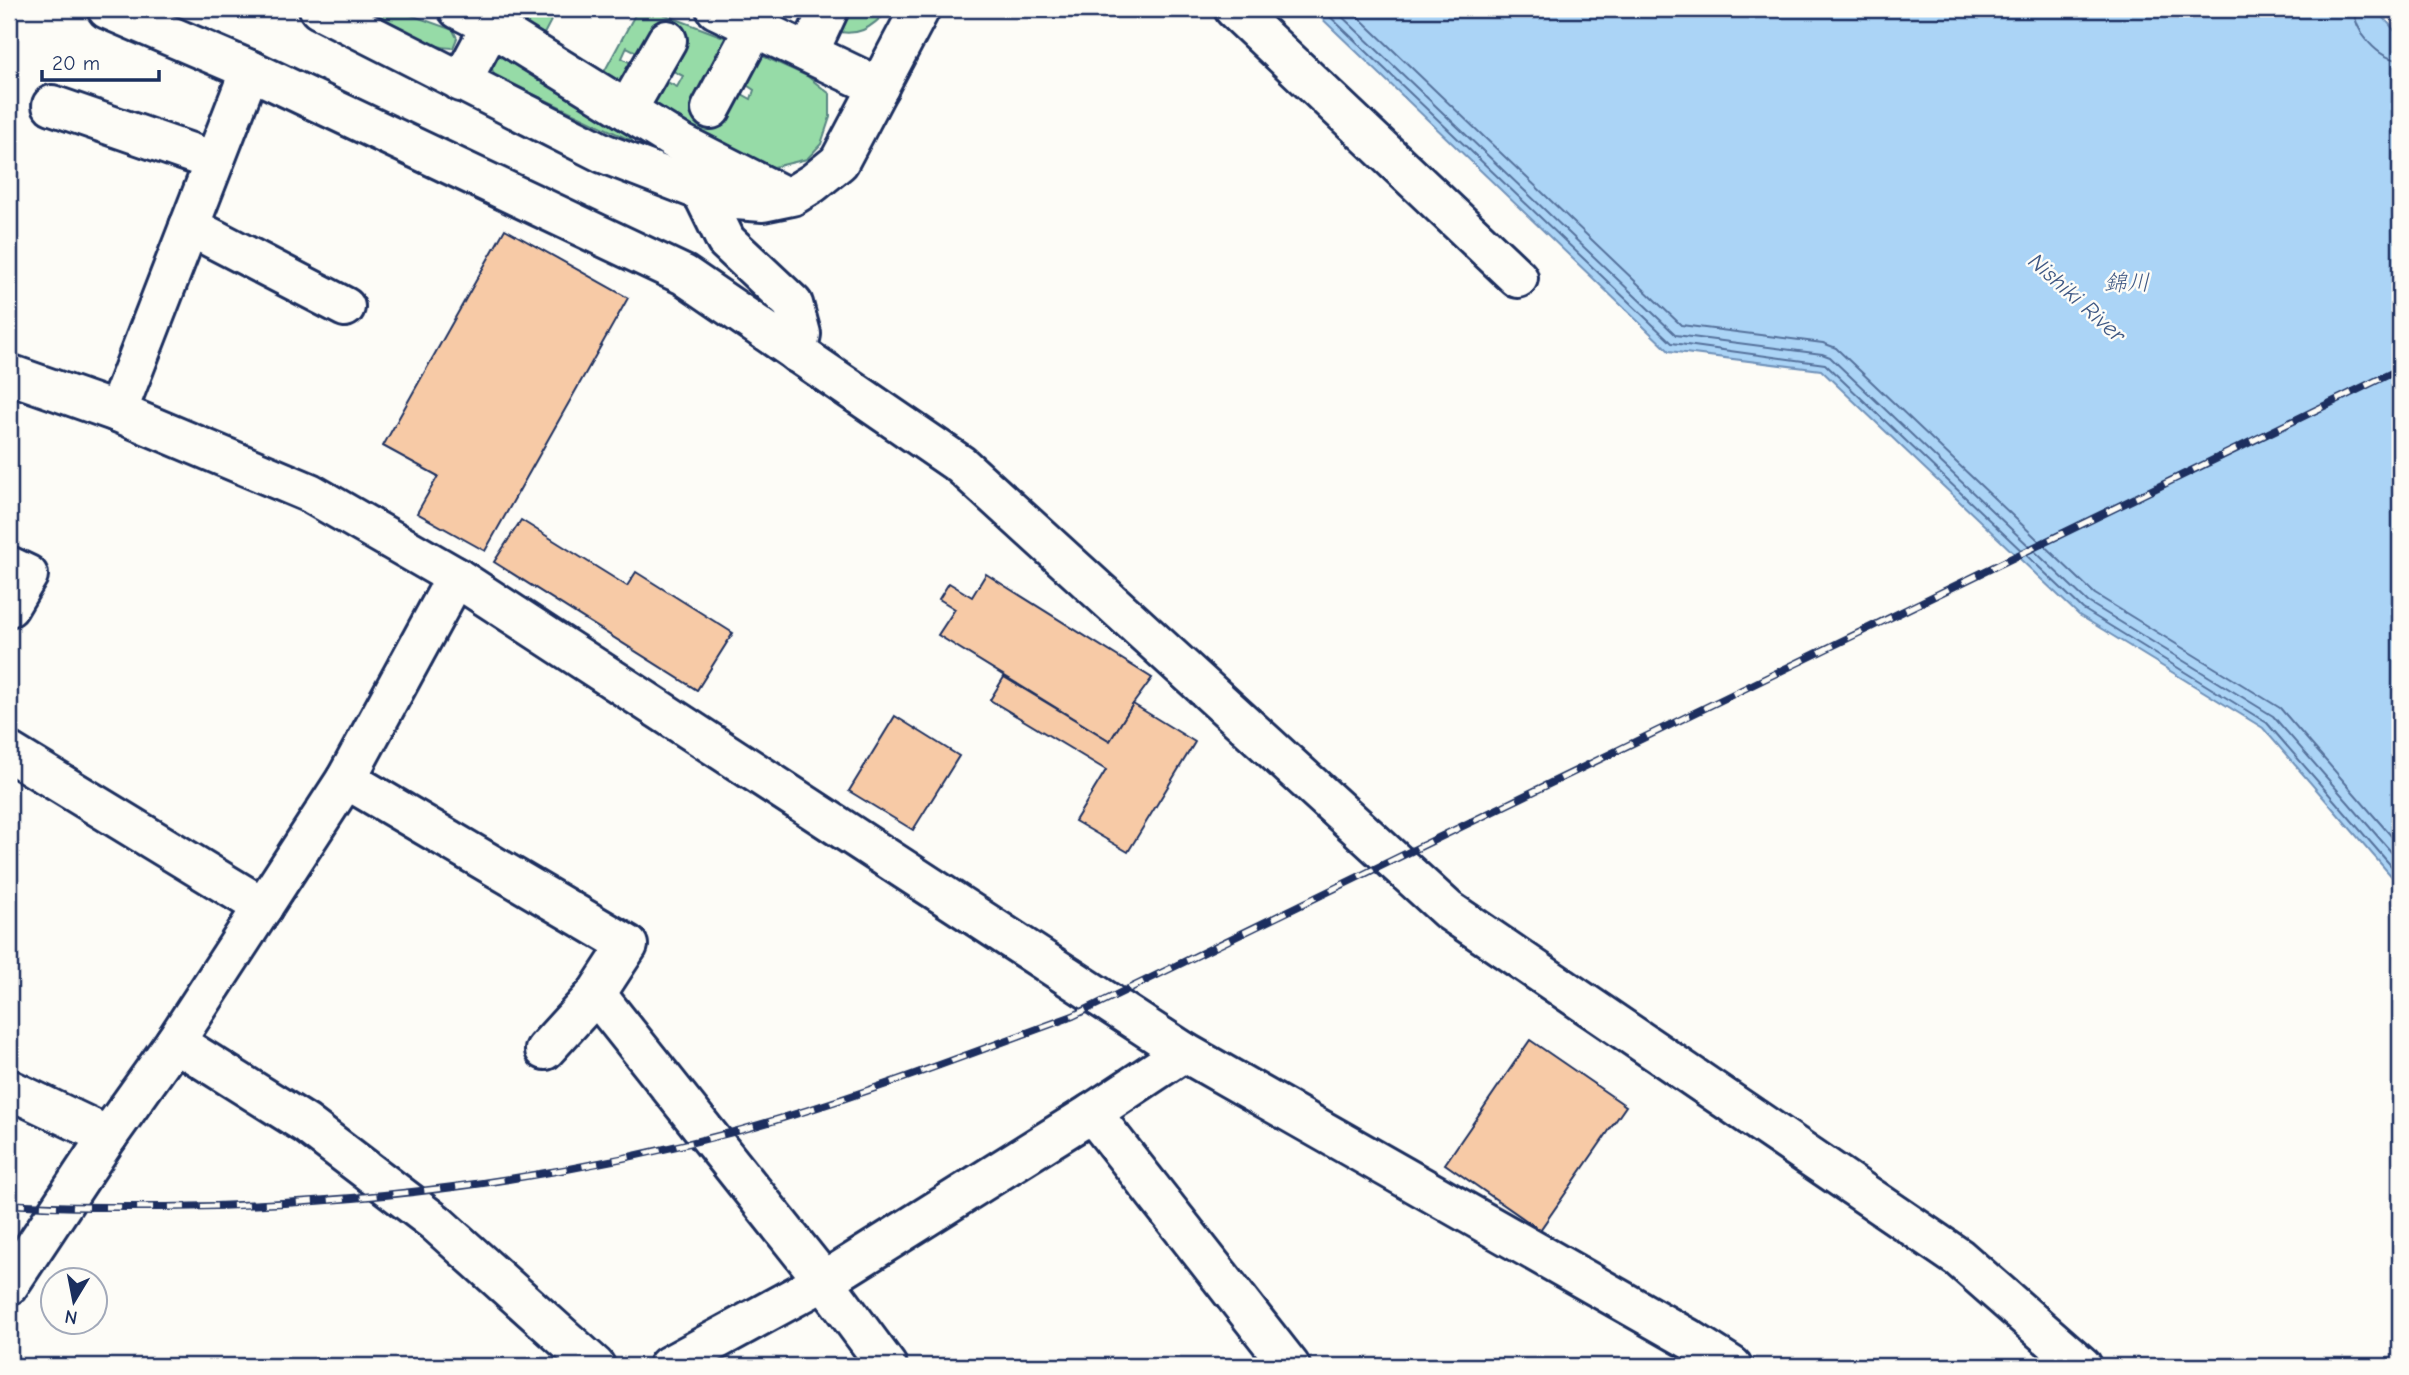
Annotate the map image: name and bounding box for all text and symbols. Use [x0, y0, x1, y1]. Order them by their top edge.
scale bar [42, 38, 159, 82]
text: 20 m [52, 51, 100, 75]
water label: Nishiki River [2023, 248, 2132, 349]
water label: 錦川 [2104, 269, 2150, 296]
north arrow [38, 1266, 108, 1336]
text: N [63, 1305, 79, 1329]

